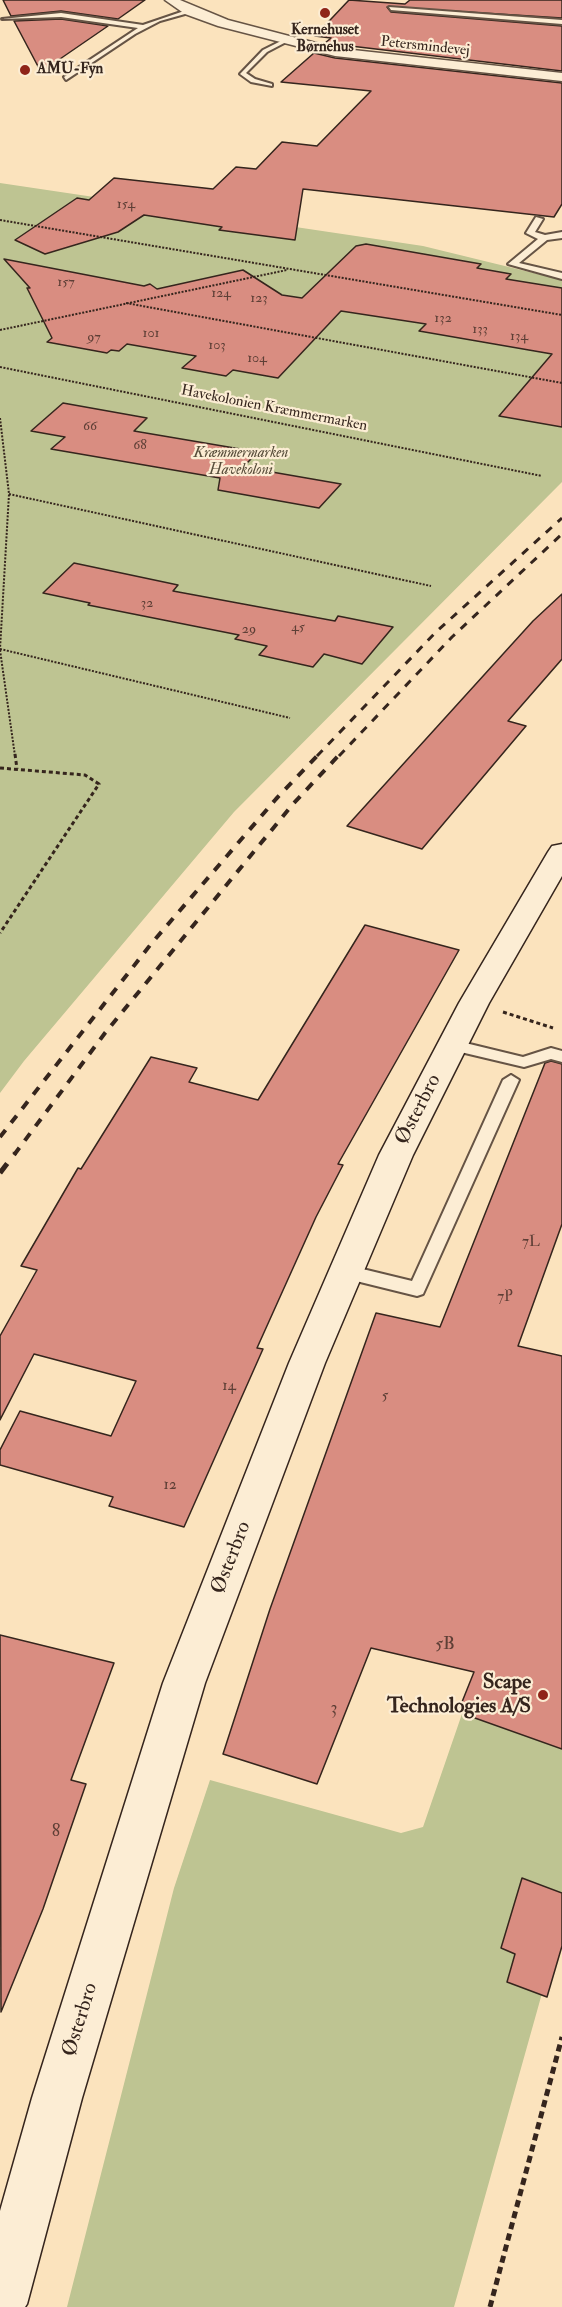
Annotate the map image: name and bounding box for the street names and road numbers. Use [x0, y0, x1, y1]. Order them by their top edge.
street label: Petersmindevej [380, 33, 470, 61]
street label: Havekolonien Kræmmermarken [179, 382, 369, 436]
street label: Østerbro [391, 1071, 447, 1149]
street label: Østerbro [207, 1518, 257, 1598]
street label: Østerbro [58, 1980, 104, 2060]

